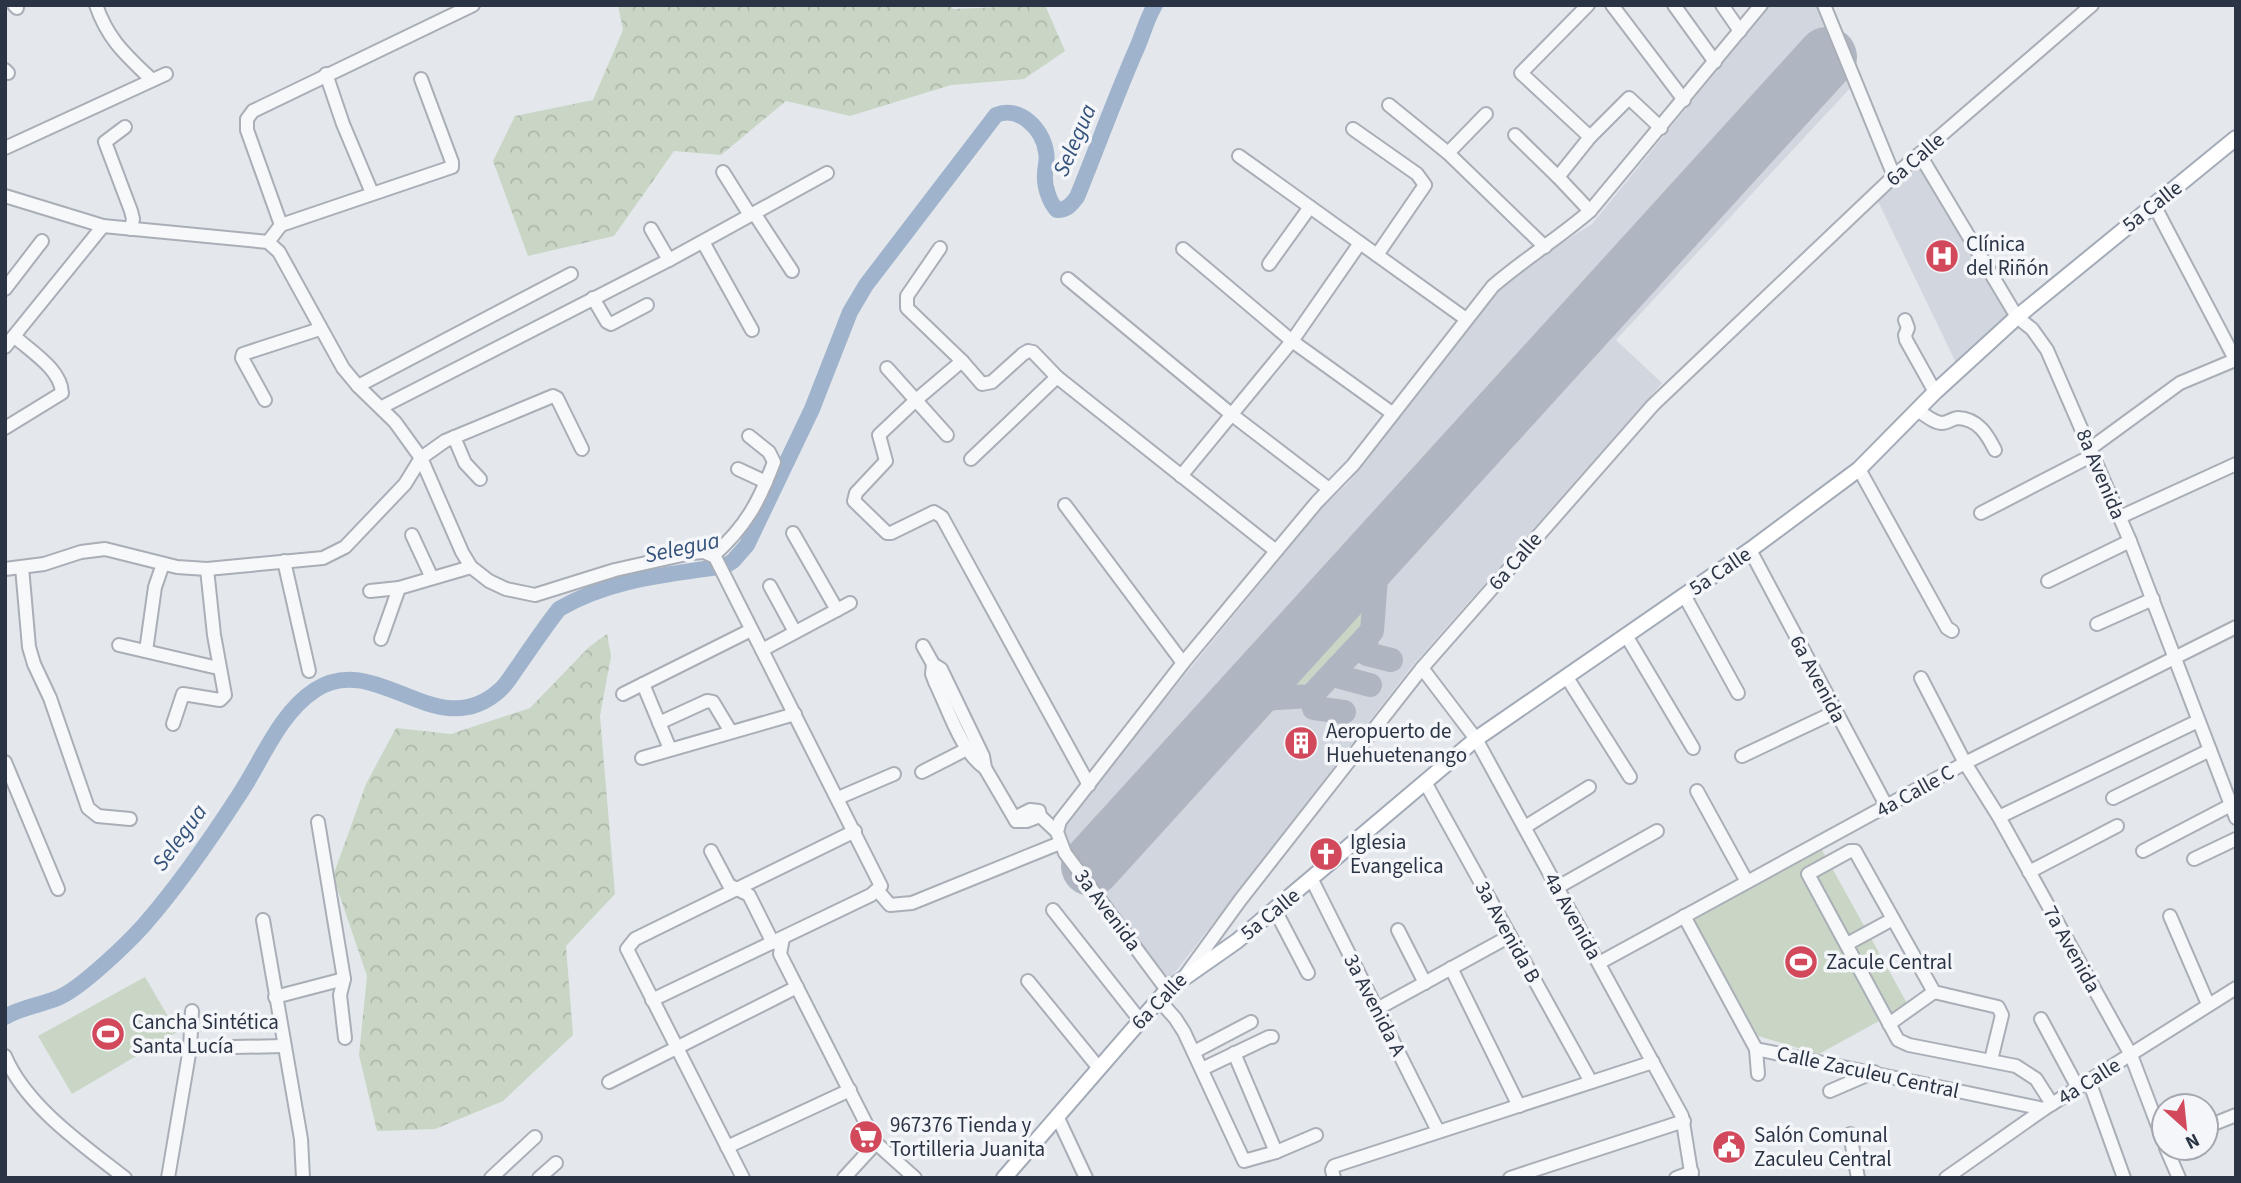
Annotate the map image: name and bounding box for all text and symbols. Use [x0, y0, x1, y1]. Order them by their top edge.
water label: Selegua [1044, 99, 1104, 182]
street label: 6a Calle [1879, 125, 1951, 193]
street label: 5a Calle [2116, 173, 2188, 239]
place label: Clínica del Riñón [1966, 229, 2049, 283]
hospital icon: Clínica del Riñón [1923, 237, 1961, 275]
street label: 8a Avenida [2069, 424, 2133, 524]
water label: Selegua [642, 523, 723, 572]
street label: 6a Calle [1481, 525, 1549, 597]
street label: 5a Calle [1683, 539, 1757, 603]
street label: 6a Avenida [1782, 630, 1854, 728]
place label: Aeropuerto de Huehuetenango [1326, 716, 1467, 770]
building icon: Aeropuerto de Huehuetenango [1282, 724, 1320, 762]
street label: 4a Calle C [1871, 757, 1959, 825]
water label: Selegua [144, 797, 215, 878]
place label: Iglesia Evangelica [1350, 827, 1444, 881]
church icon: Iglesia Evangelica [1307, 835, 1345, 873]
street label: 3a Avenida [1067, 863, 1149, 957]
street label: 4a Avenida [1537, 867, 1609, 965]
street label: 3a Avenida B [1468, 876, 1548, 988]
street label: 5a Calle [1234, 881, 1306, 947]
street label: 7a Avenida [2036, 900, 2108, 998]
sports icon: Zacule Central [1782, 943, 1820, 981]
place label: Zacule Central [1826, 947, 1952, 977]
street label: 3a Avenida A [1336, 949, 1414, 1062]
street label: 6a Calle [1124, 966, 1194, 1036]
place label: Cancha Sintética Santa Lucía [132, 1007, 279, 1061]
sports icon: Cancha Sintética Santa Lucía [89, 1015, 127, 1053]
street label: Calle Zaculeu Central [1774, 1038, 1962, 1106]
street label: 4a Calle [2052, 1050, 2126, 1112]
north arrow [2150, 1092, 2220, 1162]
place label: 967376 Tienda y Tortilleria Juanita [890, 1110, 1045, 1164]
supermarket icon: 967376 Tienda y Tortilleria Juanita [847, 1118, 885, 1156]
place label: Salón Comunal Zaculeu Central [1754, 1120, 1892, 1174]
text: N [2180, 1126, 2204, 1156]
public building icon: Salón Comunal Zaculeu Central [1710, 1128, 1748, 1166]

